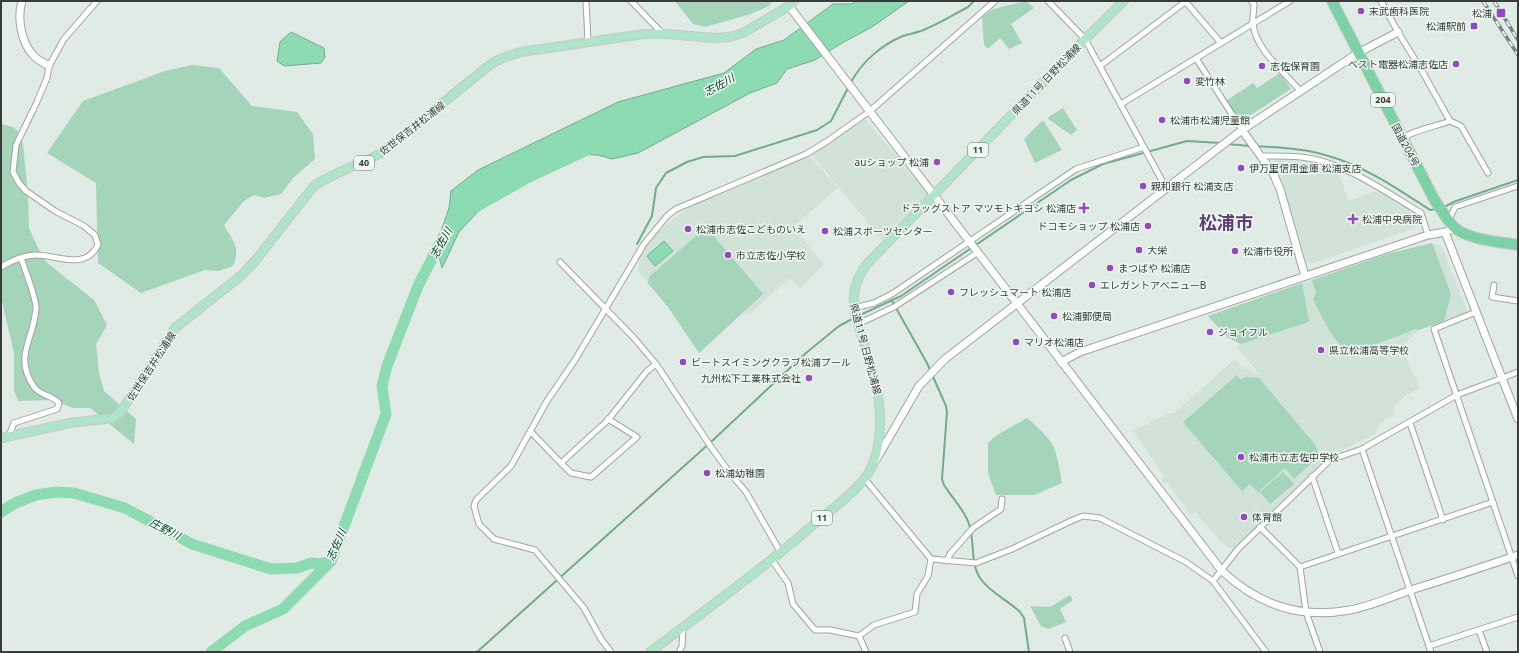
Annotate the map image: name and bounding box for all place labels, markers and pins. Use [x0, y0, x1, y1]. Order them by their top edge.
place label: 末武歯科医院 [1369, 4, 1429, 18]
marker: 末武歯科医院 [1356, 6, 1366, 16]
place label: 松浦 [1472, 6, 1492, 20]
marker: 松浦 [1495, 7, 1507, 19]
place label: 松浦駅前 [1426, 19, 1466, 33]
marker: 松浦駅前 [1469, 21, 1479, 31]
place label: ベスト電器松浦志佐店 [1348, 57, 1448, 71]
place label: 志佐保育園 [1270, 59, 1320, 73]
marker: ベスト電器松浦志佐店 [1451, 59, 1461, 69]
marker: 志佐保育園 [1257, 61, 1267, 71]
place label: 変竹林 [1195, 74, 1225, 88]
marker: 変竹林 [1182, 76, 1192, 86]
place label: 松浦市松浦児童館 [1170, 113, 1250, 127]
marker: 松浦市松浦児童館 [1157, 115, 1167, 125]
place label: auショップ 松浦 [855, 155, 929, 169]
marker: auショップ 松浦 [932, 157, 942, 167]
place label: 伊万里信用金庫 松浦支店 [1249, 161, 1362, 175]
marker: 伊万里信用金庫 松浦支店 [1236, 163, 1246, 173]
place label: 親和銀行 松浦支店 [1151, 179, 1234, 193]
marker: 親和銀行 松浦支店 [1138, 181, 1148, 191]
place label: ドラッグストア マツモトキヨシ 松浦店 [901, 201, 1076, 215]
marker: ドラッグストア マツモトキヨシ 松浦店 [1079, 203, 1089, 213]
place label: 松浦中央病院 [1362, 212, 1422, 226]
marker: 松浦中央病院 [1347, 213, 1359, 225]
place label: ドコモショップ 松浦店 [1037, 219, 1140, 233]
marker: ドコモショップ 松浦店 [1143, 221, 1153, 231]
place label: 松浦市志佐こどものいえ [696, 222, 806, 236]
marker: 松浦市志佐こどものいえ [683, 224, 693, 234]
place label: 松浦スポーツセンター [833, 224, 933, 238]
marker: 松浦スポーツセンター [820, 226, 830, 236]
place label: 大栄 [1147, 243, 1168, 257]
place label: 松浦市役所 [1243, 244, 1293, 258]
marker: 大栄 [1134, 245, 1144, 255]
marker: 松浦市役所 [1230, 246, 1240, 256]
place label: 市立志佐小学校 [736, 248, 806, 262]
marker: 市立志佐小学校 [723, 250, 733, 260]
place label: まつばや 松浦店 [1118, 261, 1191, 275]
marker: まつばや 松浦店 [1105, 263, 1115, 273]
place label: エレガントアベニューB [1100, 278, 1206, 292]
marker: エレガントアベニューB [1087, 280, 1097, 290]
place label: フレッシュマート 松浦店 [959, 285, 1072, 299]
marker: フレッシュマート 松浦店 [946, 287, 956, 297]
place label: 松浦郵便局 [1062, 309, 1112, 323]
marker: 松浦郵便局 [1049, 311, 1059, 321]
place label: ジョイフル [1218, 325, 1268, 339]
marker: ジョイフル [1205, 327, 1215, 337]
place label: マリオ松浦店 [1024, 335, 1084, 349]
marker: マリオ松浦店 [1011, 337, 1021, 347]
place label: 県立松浦高等学校 [1329, 343, 1409, 357]
marker: 県立松浦高等学校 [1316, 345, 1326, 355]
place label: ビートスイミングクラブ松浦プール [691, 355, 851, 369]
marker: ビートスイミングクラブ松浦プール [678, 357, 688, 367]
place label: 九州松下工業株式会社 [701, 371, 801, 385]
marker: 九州松下工業株式会社 [804, 373, 814, 383]
place label: 松浦市立志佐中学校 [1249, 450, 1339, 464]
marker: 松浦市立志佐中学校 [1236, 452, 1246, 462]
place label: 松浦幼稚園 [715, 466, 765, 480]
marker: 松浦幼稚園 [702, 468, 712, 478]
place label: 体育館 [1252, 510, 1282, 524]
marker: 体育館 [1239, 512, 1249, 522]

